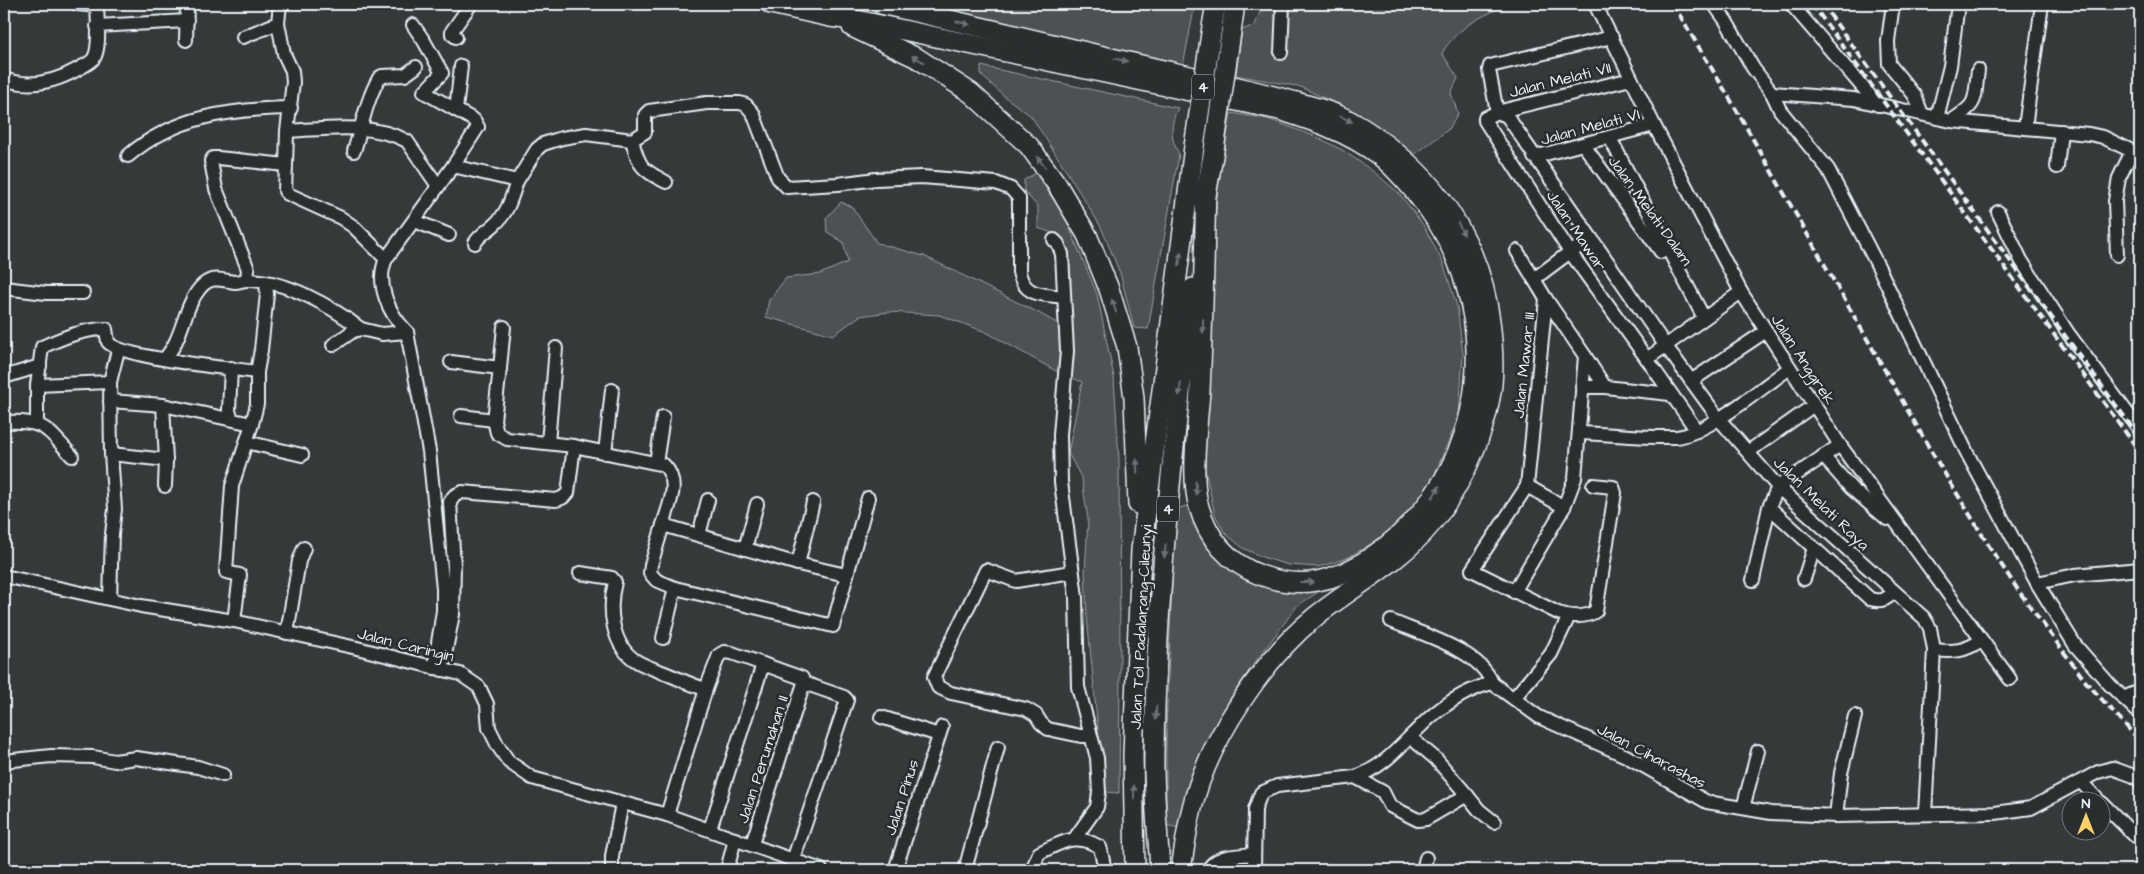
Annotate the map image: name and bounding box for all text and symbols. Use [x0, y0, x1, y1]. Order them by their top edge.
one-way arrow [955, 19, 970, 27]
one-way arrow [911, 54, 924, 63]
one-way arrow [1113, 56, 1128, 64]
street label: Jalan Melati VII [1507, 57, 1614, 103]
road number: 4 [1192, 74, 1214, 100]
street label: Jalan Melati VI [1538, 103, 1642, 151]
one-way arrow [1338, 114, 1353, 123]
street label: Jalan Melati Dalam [1603, 151, 1698, 271]
one-way arrow [1036, 156, 1047, 169]
street label: Jalan Mawar [1541, 186, 1611, 275]
one-way arrow [1457, 222, 1465, 237]
one-way arrow [1176, 250, 1184, 266]
one-way arrow [1110, 299, 1118, 314]
street label: Jalan Anggrek [1765, 310, 1841, 410]
street label: Jalan Mawar III [1507, 311, 1541, 419]
one-way arrow [1199, 318, 1207, 334]
one-way arrow [1176, 382, 1184, 398]
street label: Jalan Melati Raya [1768, 452, 1874, 556]
one-way arrow [1132, 458, 1140, 474]
one-way arrow [1193, 481, 1201, 497]
one-way arrow [1431, 486, 1440, 499]
road number: 4 [1157, 496, 1179, 522]
street label: Jalan Tol Padalarang–Cileunyi [1125, 523, 1158, 730]
one-way arrow [1160, 543, 1168, 559]
one-way arrow [1299, 578, 1315, 586]
street label: Jalan Caringin [355, 622, 456, 669]
street label: Jalan Perumahan II [732, 692, 794, 826]
one-way arrow [1151, 705, 1159, 721]
street label: Jalan Ciharashas [1593, 718, 1710, 794]
street label: Jalan Pinus [879, 757, 925, 838]
one-way arrow [1130, 784, 1138, 800]
north arrow [2062, 792, 2112, 842]
text: N [2082, 794, 2091, 814]

